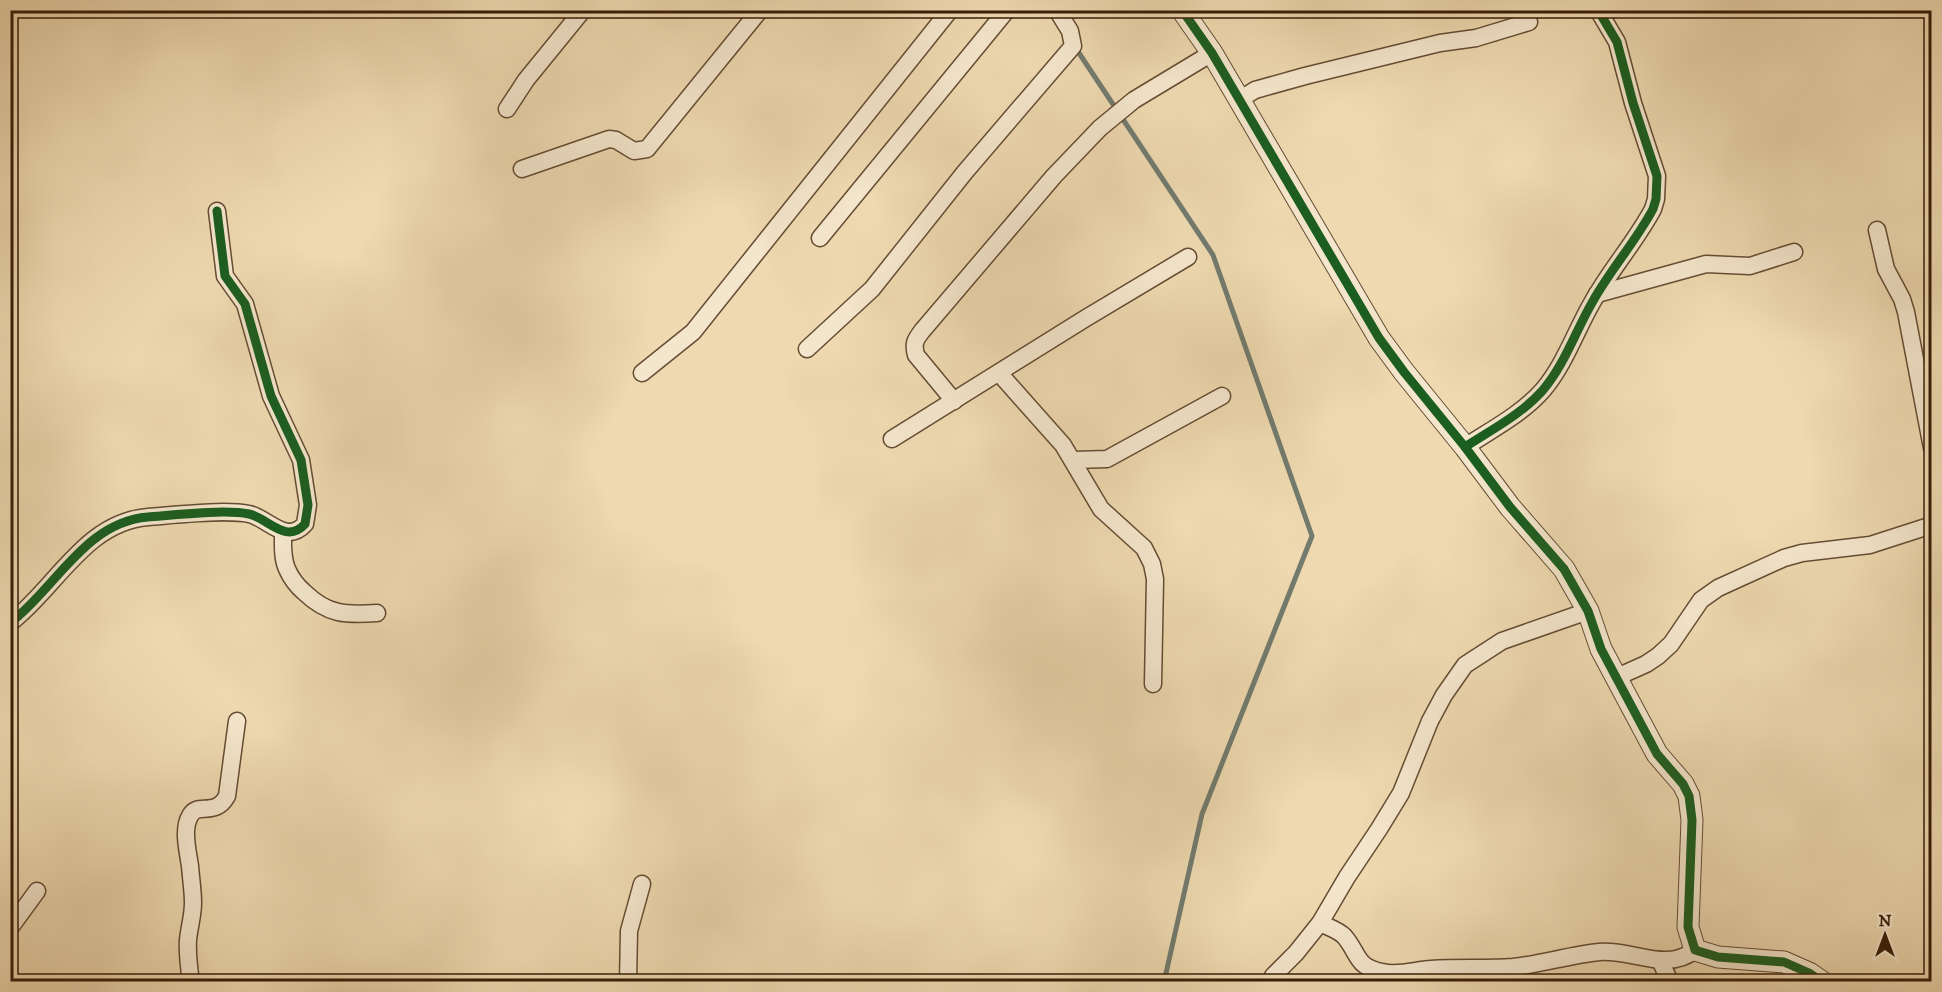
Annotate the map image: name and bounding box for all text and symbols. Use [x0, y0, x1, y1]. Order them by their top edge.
north arrow [1855, 905, 1915, 965]
text: N [1878, 911, 1892, 931]

